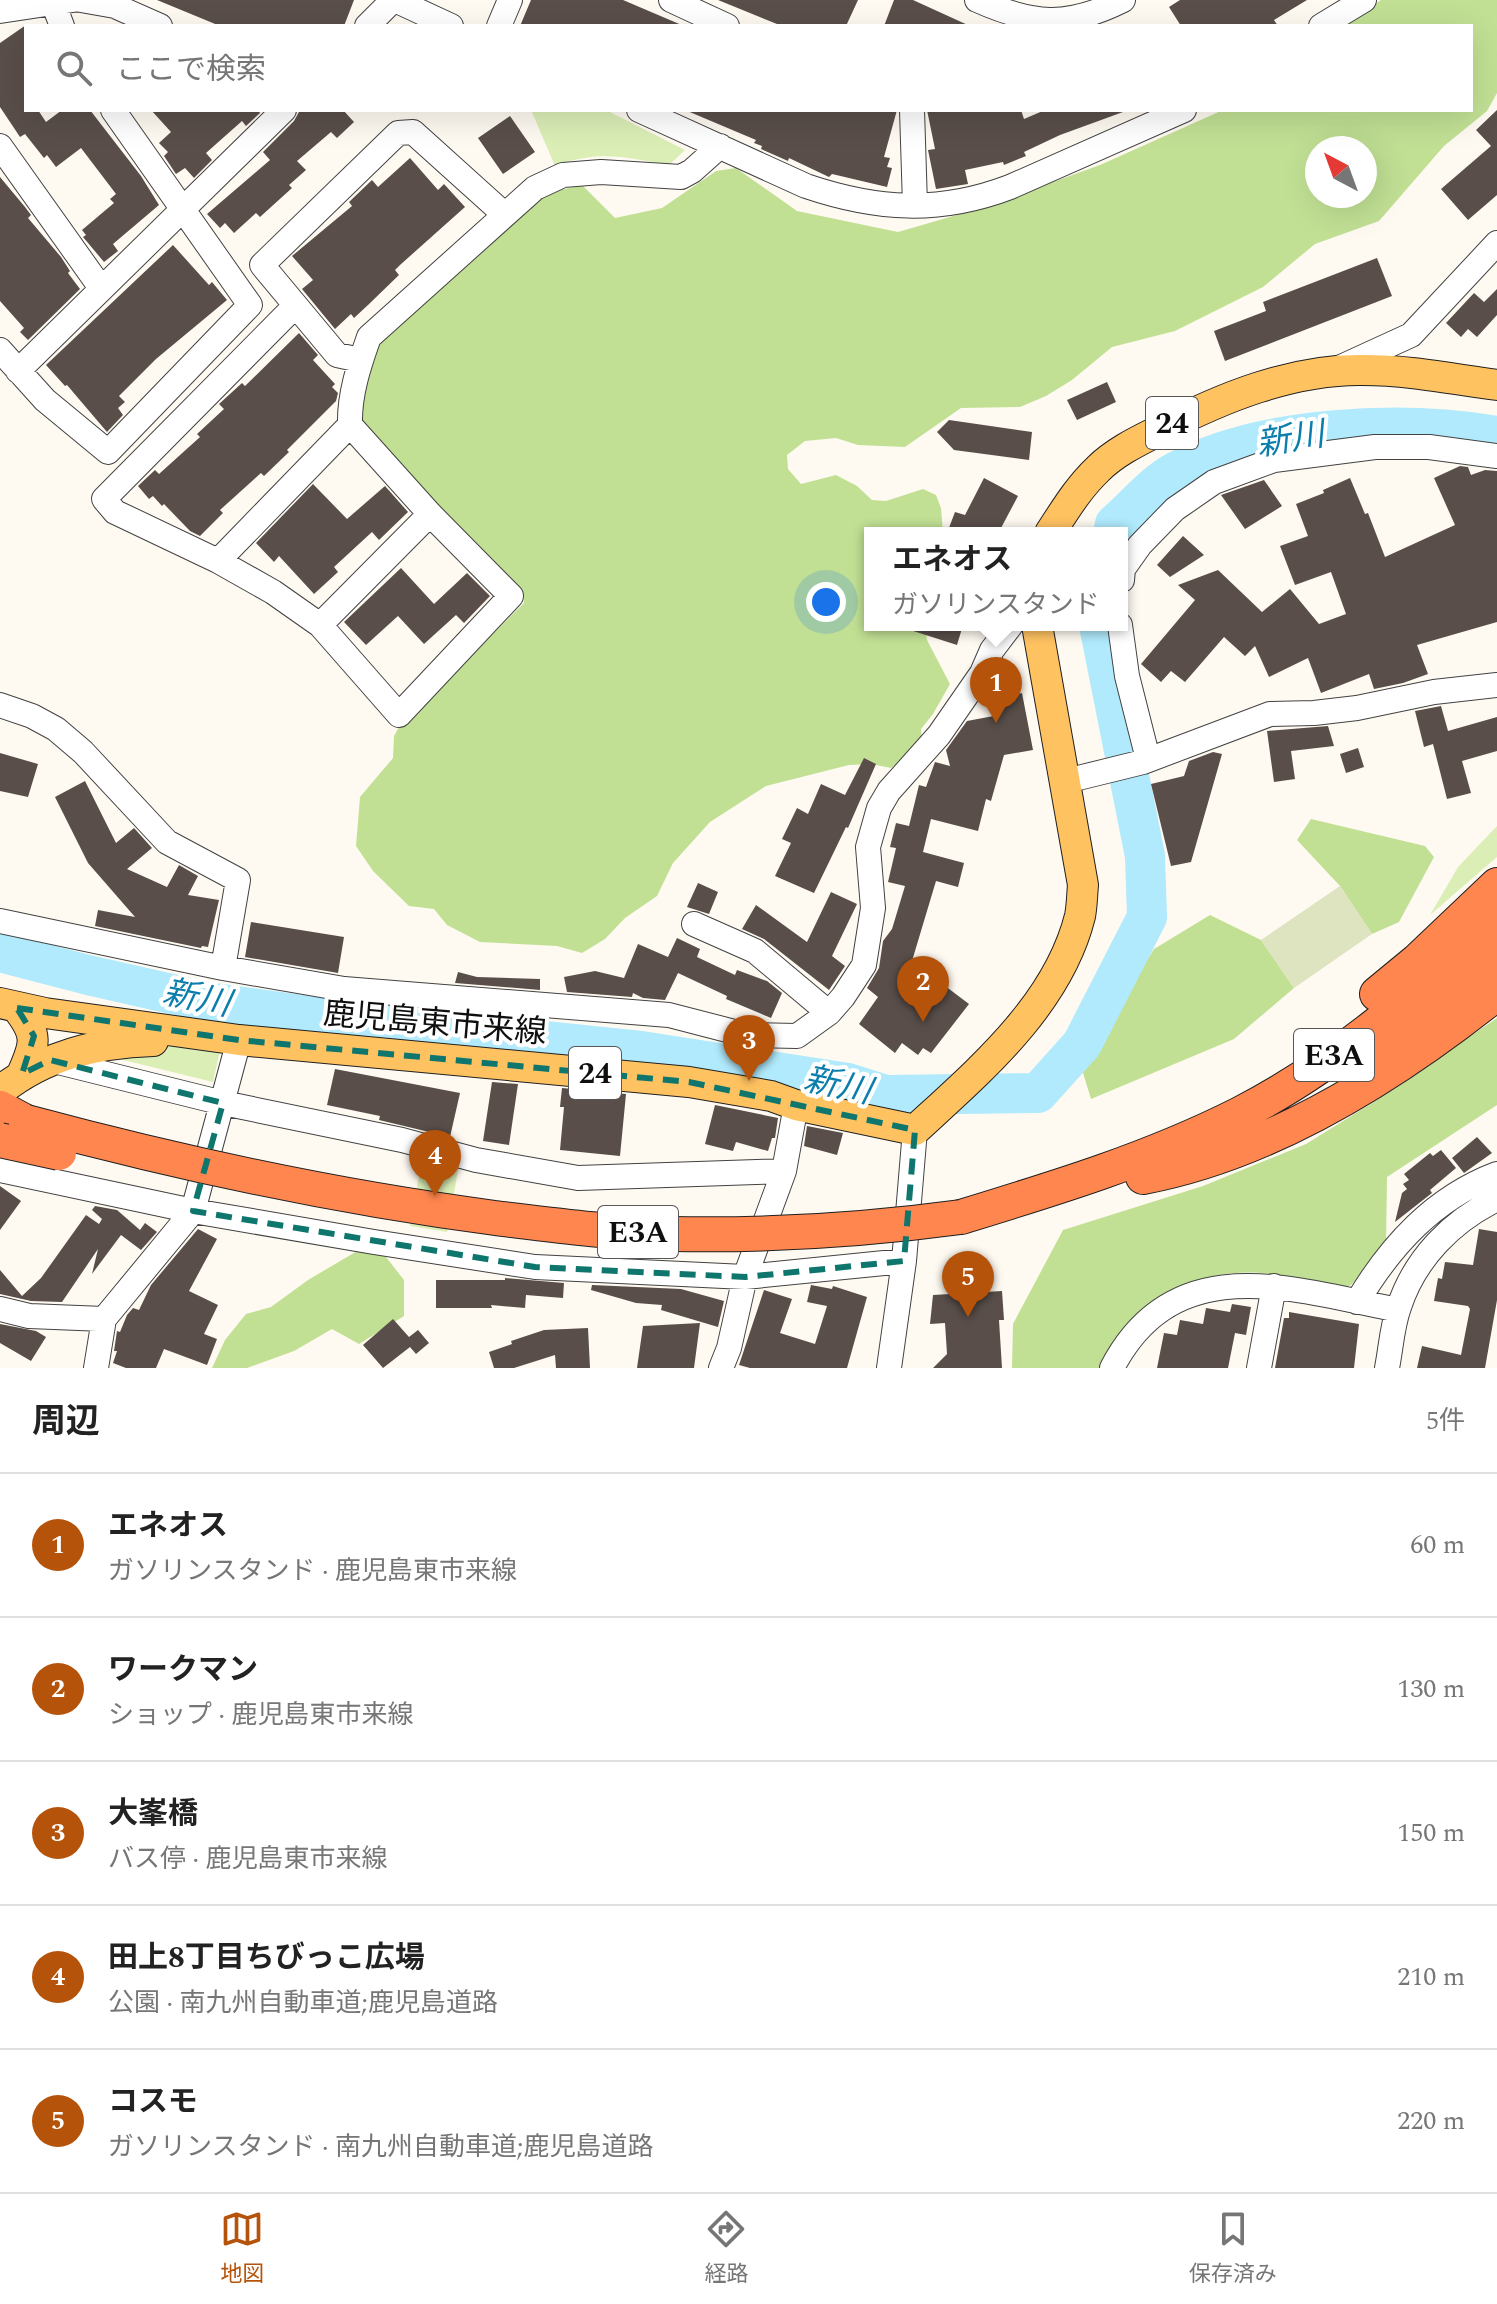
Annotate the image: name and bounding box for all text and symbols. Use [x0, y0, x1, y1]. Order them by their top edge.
search box [24, 24, 1473, 112]
icon: search [52, 46, 96, 90]
text: ここで検索 [116, 47, 266, 93]
north arrow [1305, 136, 1377, 208]
road number: 24 [1146, 397, 1198, 449]
water label: 新川 [1253, 409, 1331, 471]
popup [864, 527, 1128, 631]
text: エネオス [892, 537, 1012, 583]
your location [806, 582, 846, 622]
text: ガソリンスタンド [892, 585, 1100, 625]
pin: 1 [970, 657, 1022, 723]
pin: 2 [897, 956, 949, 1022]
water label: 新川 [158, 967, 238, 1032]
street label: 鹿児島東市来線 [321, 989, 549, 1058]
pin: 3 [723, 1015, 775, 1081]
road number: E3A [1294, 1029, 1374, 1081]
road number: 24 [569, 1047, 621, 1099]
water label: 新川 [799, 1053, 879, 1119]
pin: 4 [409, 1130, 461, 1196]
road number: E3A [598, 1206, 678, 1258]
pin: 5 [942, 1251, 994, 1317]
text: 周辺 [32, 1396, 100, 1448]
text: 5件 [1426, 1401, 1465, 1441]
text: エネオス [108, 1503, 228, 1549]
text: 1 [51, 1525, 65, 1565]
text: 60 m [1410, 1525, 1465, 1565]
text: ガソリンスタンド · 鹿児島東市来線 [108, 1551, 517, 1591]
text: ワークマン [108, 1647, 258, 1693]
text: 2 [51, 1669, 65, 1709]
text: 130 m [1397, 1669, 1465, 1709]
text: ショップ · 鹿児島東市来線 [108, 1695, 414, 1735]
text: 大峯橋 [108, 1791, 198, 1837]
text: 3 [51, 1813, 65, 1853]
text: 150 m [1397, 1813, 1465, 1853]
text: バス停 · 鹿児島東市来線 [108, 1839, 388, 1879]
text: 田上8丁目ちびっこ広場 [108, 1935, 425, 1981]
text: 4 [51, 1957, 65, 1997]
text: 210 m [1397, 1957, 1465, 1997]
text: 公園 · 南九州自動車道;鹿児島道路 [108, 1983, 498, 2023]
text: コスモ [108, 2079, 198, 2125]
text: 5 [51, 2101, 65, 2141]
text: 220 m [1397, 2101, 1465, 2141]
text: ガソリンスタンド · 南九州自動車道;鹿児島道路 [108, 2127, 653, 2167]
tab: 地図 [220, 2207, 264, 2291]
tab: 経路 [704, 2207, 749, 2291]
tab: 保存済み [1189, 2207, 1277, 2291]

